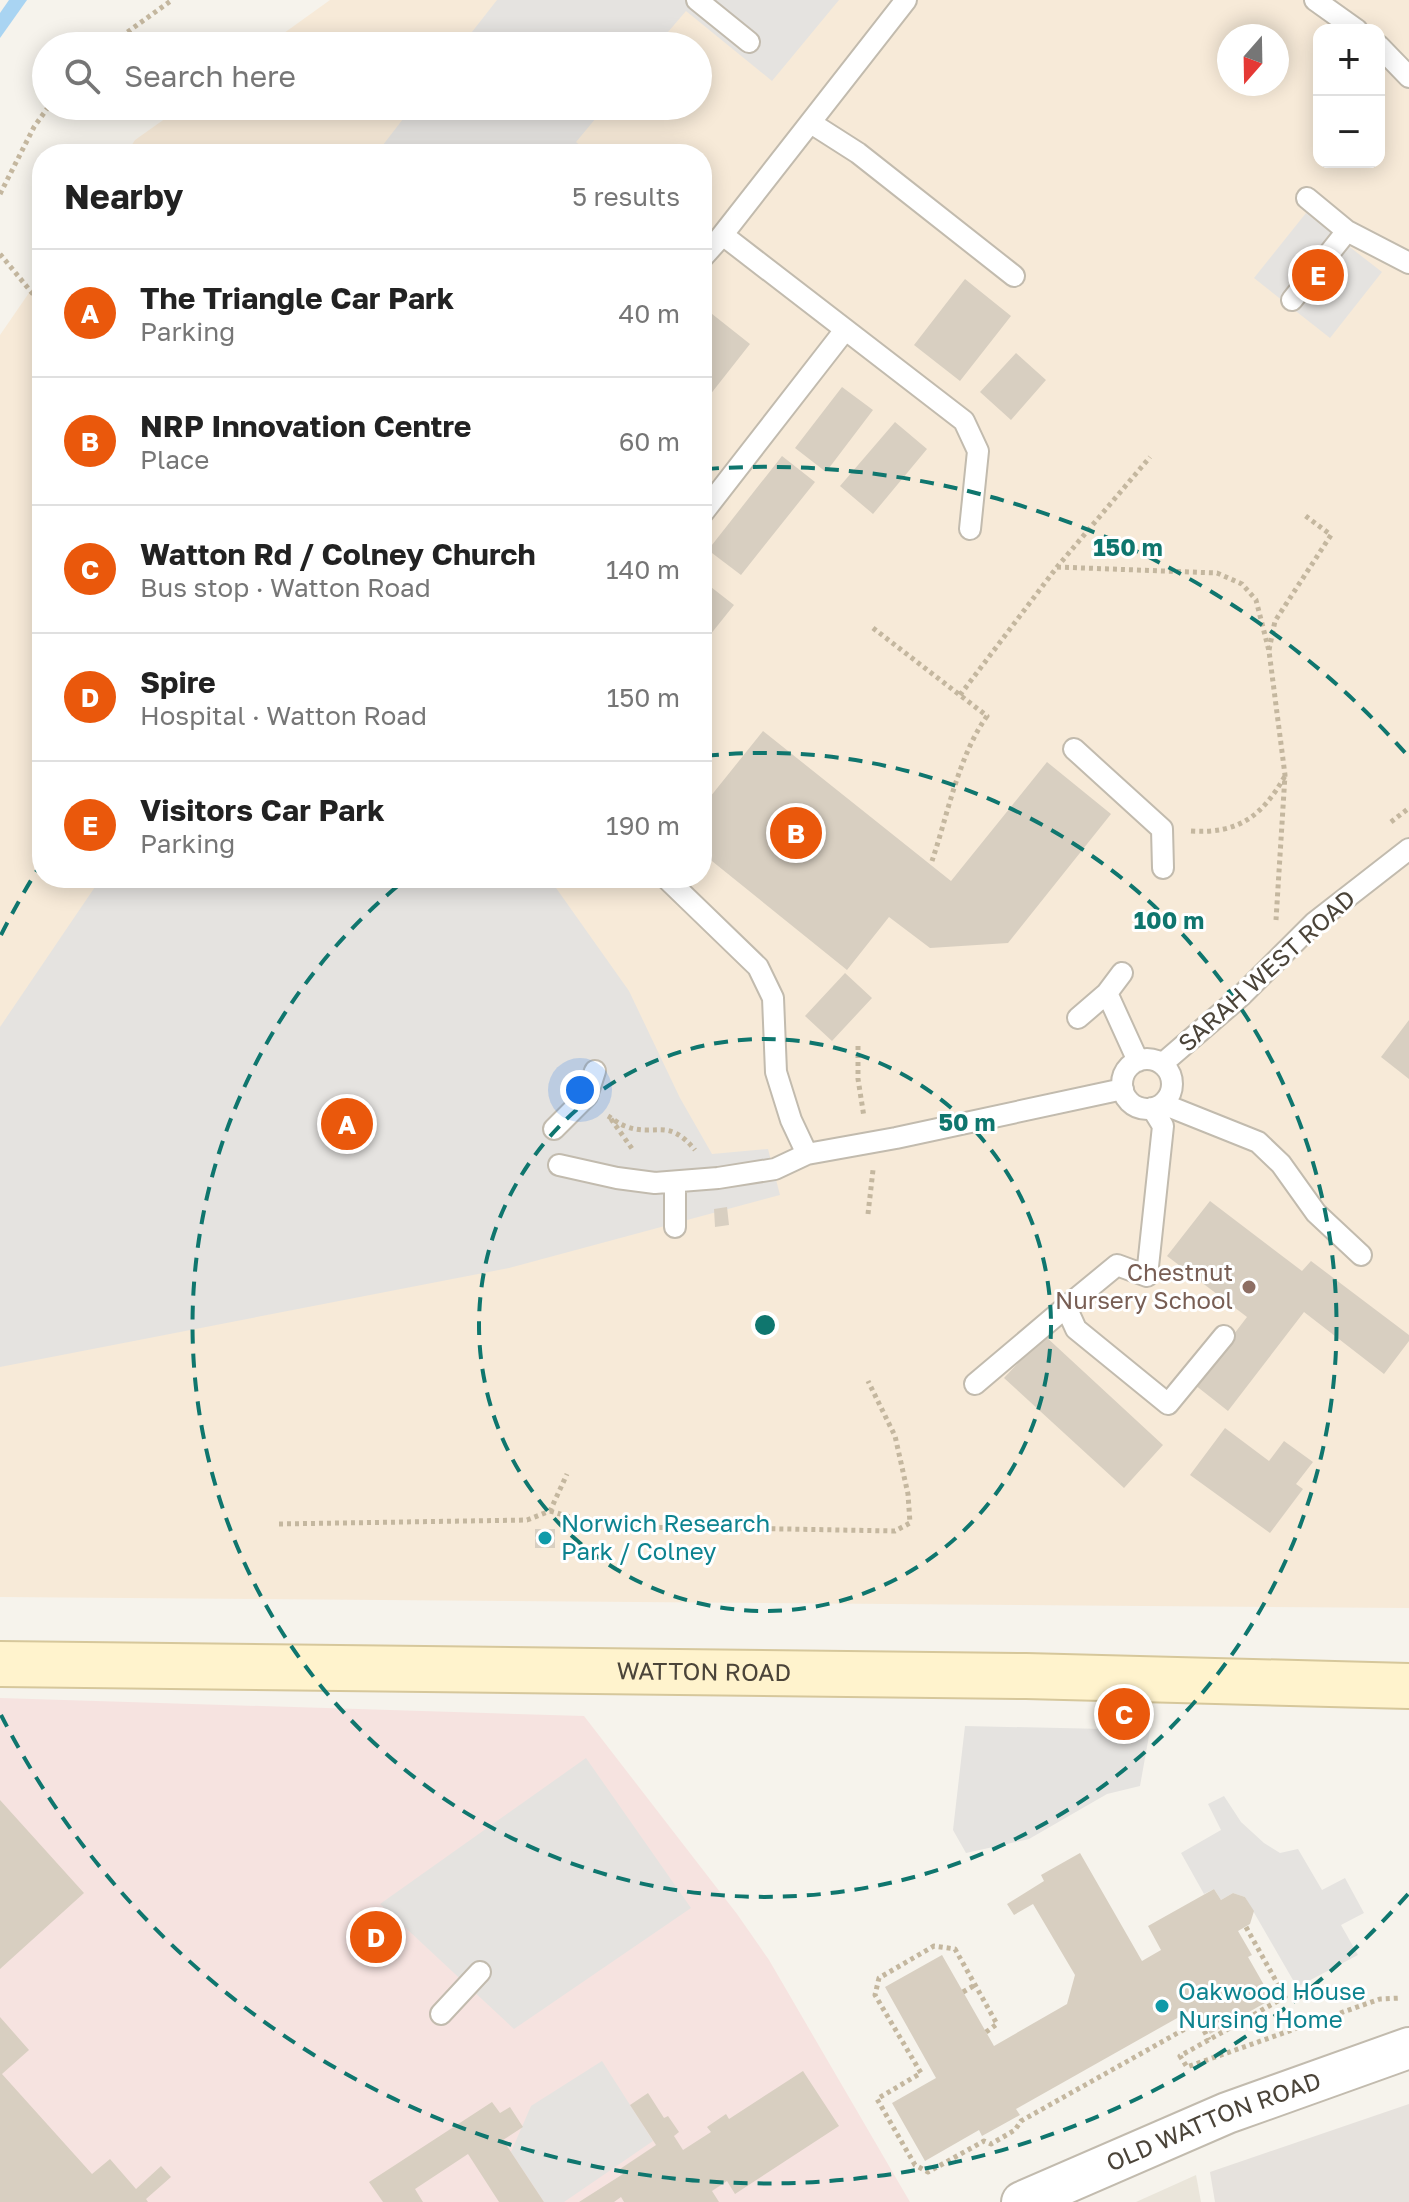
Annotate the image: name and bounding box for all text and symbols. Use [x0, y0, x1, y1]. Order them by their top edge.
north arrow [1217, 24, 1289, 96]
map controls [1313, 24, 1385, 168]
button: + [1313, 24, 1385, 96]
search box [32, 32, 712, 120]
icon: search [60, 54, 104, 98]
text: Search here [124, 58, 296, 94]
button: − [1313, 96, 1385, 168]
text: Nearby [64, 176, 184, 216]
text: 5 results [572, 181, 680, 212]
pin: E [1292, 245, 1344, 305]
text: The Triangle Car Park [140, 280, 454, 316]
text: A [81, 298, 99, 329]
text: 40 m [619, 298, 680, 329]
text: Parking [140, 316, 235, 347]
text: NRP Innovation Centre [140, 408, 471, 444]
text: B [81, 426, 99, 457]
text: 60 m [619, 426, 680, 457]
text: Place [140, 444, 209, 475]
text: 150 m [1093, 532, 1163, 561]
text: Watton Rd / Colney Church [140, 536, 536, 572]
text: C [81, 554, 99, 585]
text: 140 m [606, 554, 680, 585]
text: Bus stop · Watton Road [140, 572, 431, 603]
text: Spire [140, 664, 216, 700]
text: D [81, 682, 99, 713]
text: 150 m [607, 682, 680, 713]
text: Hospital · Watton Road [140, 700, 427, 731]
text: Visitors Car Park [140, 792, 385, 828]
pin: B [770, 803, 822, 863]
text: E [82, 810, 98, 841]
text: 190 m [606, 810, 680, 841]
text: Parking [140, 828, 235, 859]
street label: SARAH WEST ROAD [1172, 883, 1360, 1057]
text: 100 m [1134, 905, 1204, 934]
your location [560, 1070, 600, 1110]
pin: A [321, 1094, 373, 1154]
text: 50 m [938, 1107, 996, 1136]
place label: Chestnut Nursery School [1055, 1257, 1233, 1314]
marker: Chestnut Nursery School [1240, 1278, 1258, 1296]
centre of rings [751, 1311, 779, 1339]
place label: Norwich Research Park / Colney [561, 1508, 770, 1565]
marker: Norwich Research Park / Colney [536, 1529, 554, 1547]
street label: WATTON ROAD [617, 1655, 791, 1686]
pin: C [1098, 1684, 1150, 1744]
pin: D [350, 1907, 402, 1967]
place label: Oakwood House Nursing Home [1178, 1976, 1366, 2033]
marker: Oakwood House Nursing Home [1153, 1997, 1171, 2015]
street label: OLD WATTON ROAD [1101, 2065, 1325, 2177]

